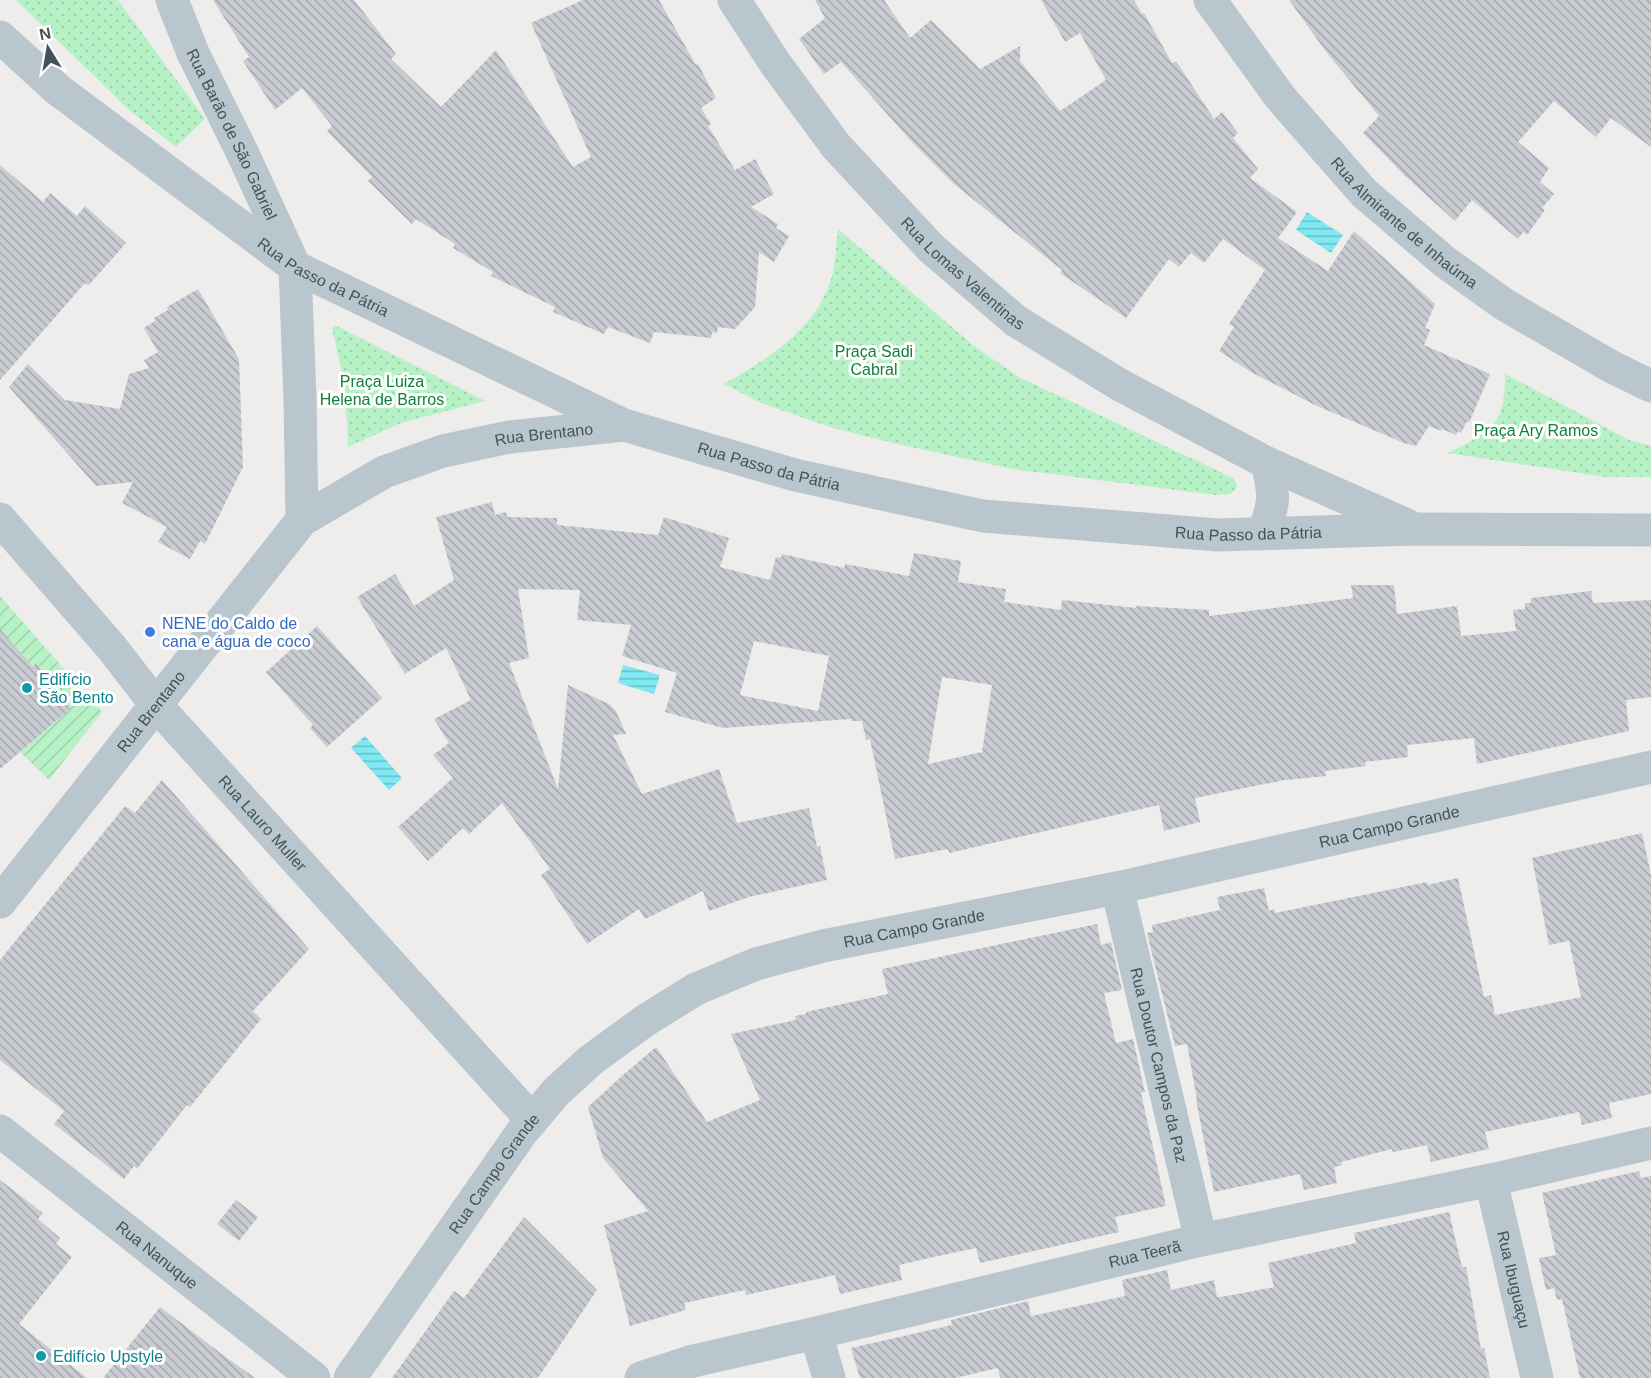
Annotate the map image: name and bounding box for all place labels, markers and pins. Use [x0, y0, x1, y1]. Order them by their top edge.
place label: NENE do Caldo de cana e água de coco [162, 615, 311, 650]
marker: NENE do Caldo de cana e água de coco [143, 625, 157, 639]
place label: Edifício São Bento [39, 671, 114, 706]
marker: Edifício São Bento [20, 681, 34, 695]
place label: Edifício Upstyle [53, 1348, 163, 1365]
marker: Edifício Upstyle [34, 1349, 48, 1363]

